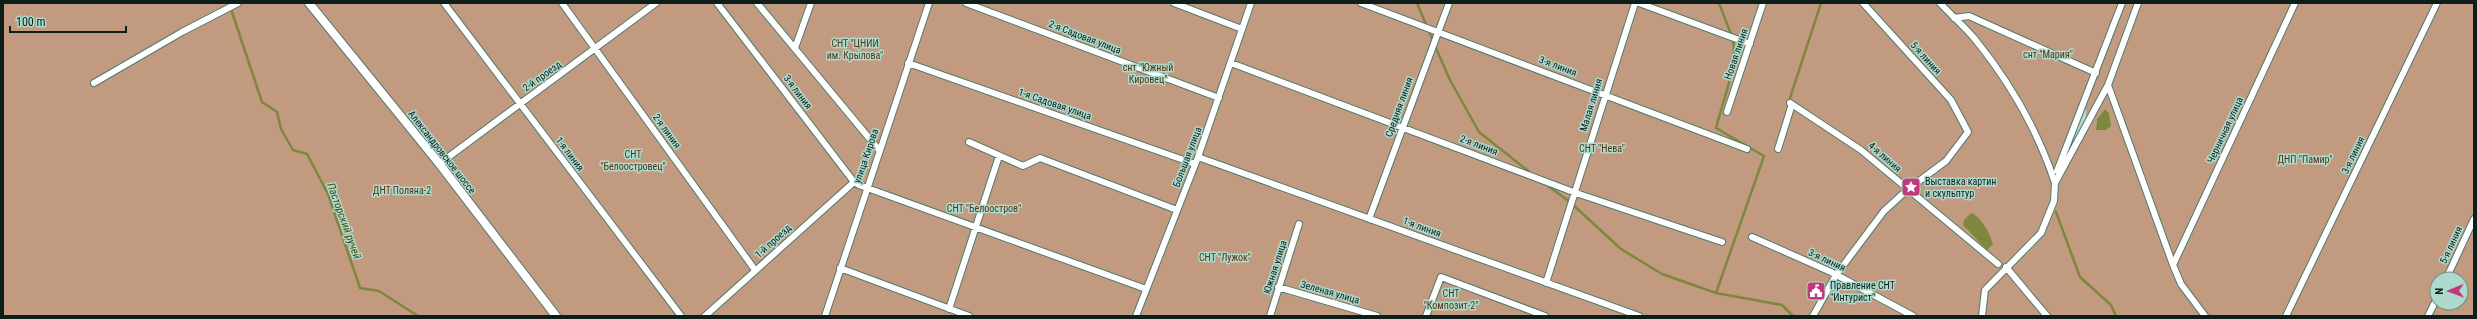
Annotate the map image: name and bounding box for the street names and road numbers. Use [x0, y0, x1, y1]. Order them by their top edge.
street label: 2-я Садовая улица [1047, 18, 1123, 56]
street label: Новая линия [1722, 27, 1750, 81]
street label: 5-я линия [1909, 40, 1943, 77]
street label: 3-я линия [1537, 54, 1579, 78]
street label: 2-й проезд [521, 58, 564, 93]
street label: 3-я линия [782, 73, 814, 111]
street label: Средняя линия [1383, 75, 1415, 138]
street label: Малая линия [1578, 77, 1604, 133]
street label: 1-я Садовая улица [1017, 86, 1093, 122]
street label: Черничная улица [2205, 95, 2245, 165]
street label: Александровское шоссе [406, 108, 478, 196]
street label: 2-я линия [651, 112, 683, 150]
street label: Большая улица [1170, 125, 1204, 189]
street label: улица Кирова [852, 127, 881, 185]
street label: 2-я линия [1458, 133, 1500, 157]
street label: 1-я линия [554, 135, 586, 173]
street label: 3-я линия [2339, 135, 2367, 175]
street label: 4-я линия [1866, 140, 1904, 174]
street label: 1-я линия [1401, 215, 1443, 239]
street label: 1-й проезд [753, 222, 794, 260]
street label: 5-я линия [2438, 225, 2464, 265]
street label: Южная улица [1261, 239, 1289, 295]
street label: 3-я линия [1807, 247, 1847, 273]
street label: Зеленая улица [1299, 278, 1361, 306]

